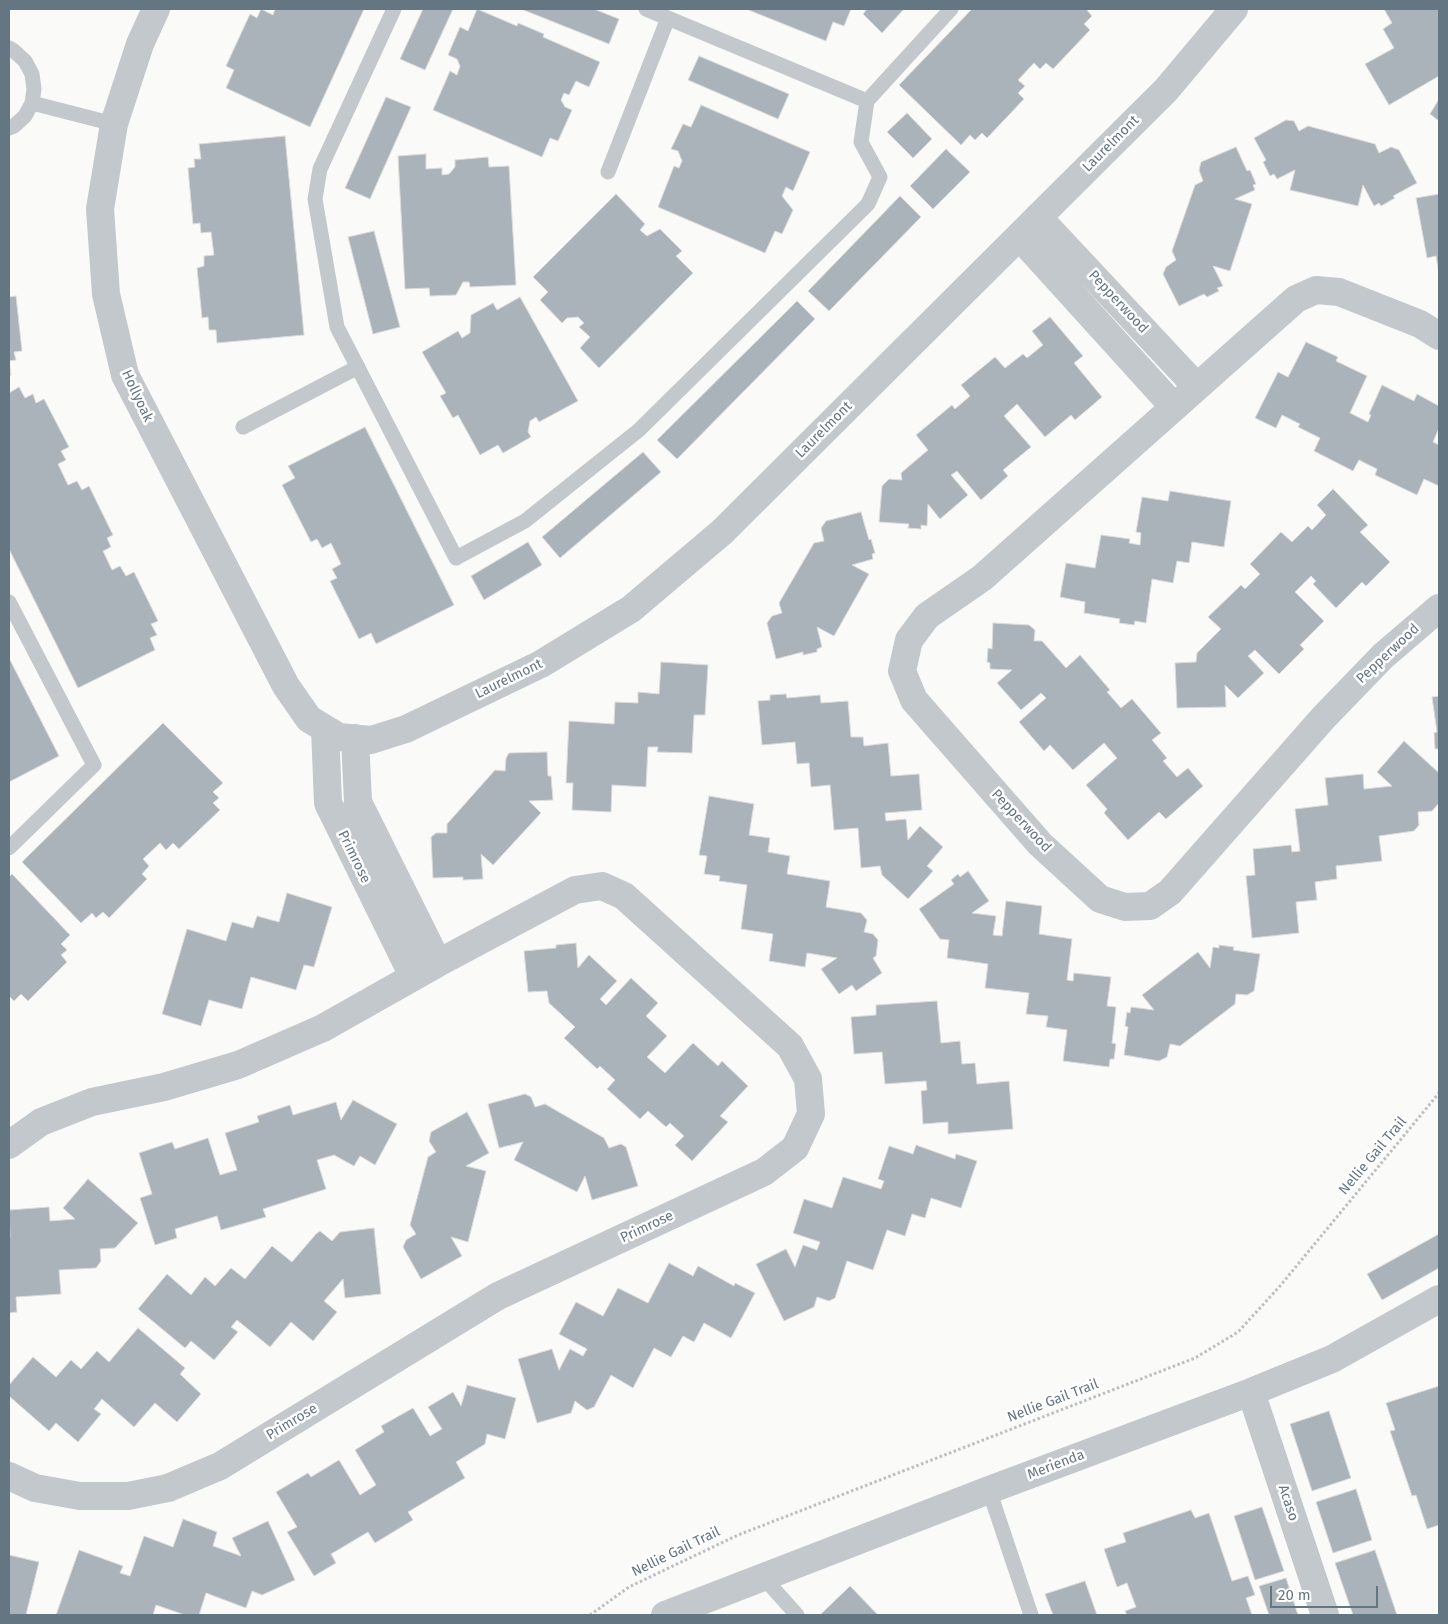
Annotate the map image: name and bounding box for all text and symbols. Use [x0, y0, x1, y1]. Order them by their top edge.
street label: Laurelmont [1079, 112, 1143, 176]
street label: Pepperwood [1085, 267, 1151, 337]
street label: Hollyoak [118, 367, 156, 425]
street label: Laurelmont [792, 398, 856, 462]
street label: Pepperwood [1353, 621, 1423, 687]
street label: Laurelmont [473, 656, 545, 702]
street label: Pepperwood [988, 786, 1054, 856]
street label: Primrose [334, 828, 374, 886]
street label: Nellie Gail Trail [1336, 1114, 1410, 1198]
street label: Primrose [618, 1207, 676, 1247]
street label: Nellie Gail Trail [1005, 1376, 1101, 1426]
street label: Primrose [263, 1400, 321, 1444]
street label: Merienda [1025, 1446, 1087, 1484]
street label: Acaso [1274, 1483, 1302, 1523]
street label: Nellie Gail Trail [629, 1523, 723, 1581]
scale bar [1273, 1576, 1380, 1608]
text: 20 m [1278, 1586, 1311, 1604]

